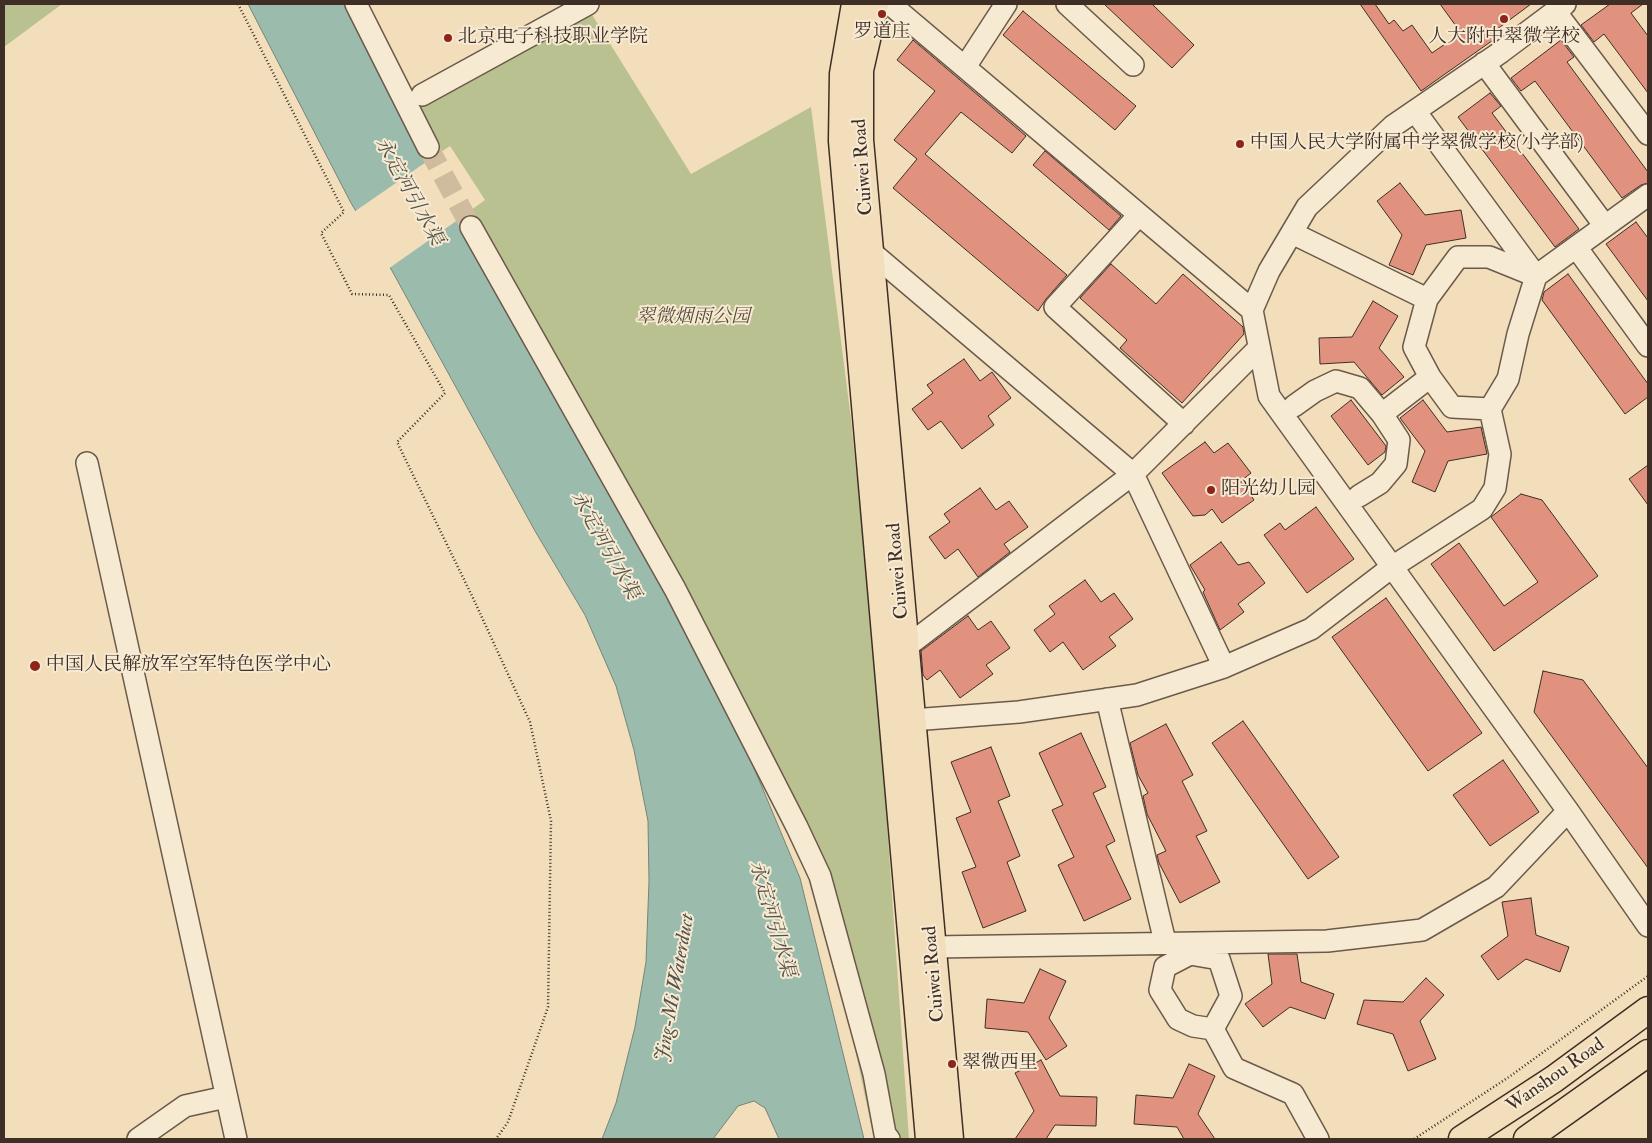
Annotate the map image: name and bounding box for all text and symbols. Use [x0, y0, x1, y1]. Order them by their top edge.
marker: 罗道庄 [876, 8, 888, 20]
marker: 人大附中翠微学校 [1498, 13, 1510, 25]
place label: 罗道庄 [854, 22, 910, 44]
place label: 北京电子科技职业学院 [458, 27, 648, 49]
place label: 人大附中翠微学校 [1428, 27, 1580, 49]
marker: 北京电子科技职业学院 [442, 32, 454, 44]
street label: Cuiwei Road [849, 118, 879, 216]
place label: 中国人民大学附属中学翠微学校(小学部) [1250, 133, 1583, 155]
water label: 永定河引水渠 [368, 134, 448, 250]
marker: 中国人民大学附属中学翠微学校(小学部) [1234, 138, 1246, 150]
park label: 翠微烟雨公园 [636, 307, 750, 329]
place label: 阳光幼儿园 [1221, 479, 1316, 501]
marker: 阳光幼儿园 [1205, 484, 1217, 496]
water label: 永定河引水渠 [564, 488, 644, 604]
street label: Cuiwei Road [883, 522, 915, 620]
place label: 中国人民解放军空军特色医学中心 [46, 655, 331, 677]
marker: 中国人民解放军空军特色医学中心 [28, 659, 42, 673]
water label: 永定河引水渠 [743, 858, 799, 980]
water label: Jing-Mi Waterduct [651, 912, 701, 1064]
street label: Cuiwei Road [919, 925, 951, 1023]
street label: Wanshou Road [1503, 1034, 1609, 1118]
place label: 翠微西里 [962, 1053, 1038, 1075]
marker: 翠微西里 [946, 1058, 958, 1070]

